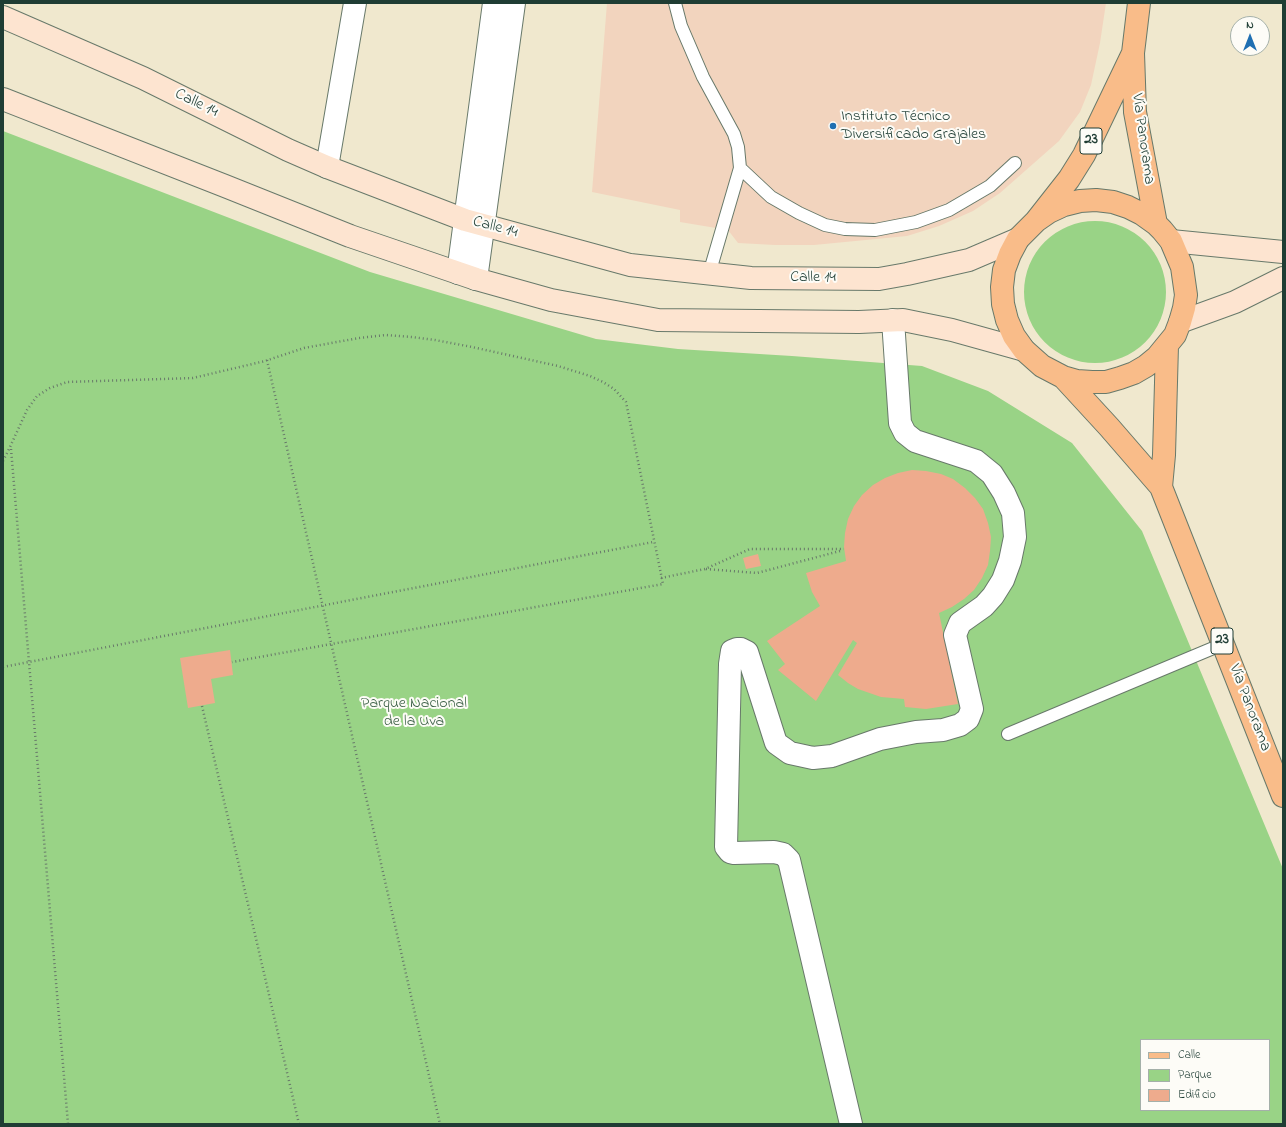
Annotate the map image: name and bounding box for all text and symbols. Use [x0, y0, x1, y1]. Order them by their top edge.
north arrow [1230, 16, 1270, 56]
text: N [1246, 17, 1254, 33]
street label: Calle 14 [171, 85, 221, 123]
street label: Vía Panorama [1126, 92, 1158, 186]
place label: Instituto Técnico Diversificado Grajales [841, 107, 986, 145]
marker: Instituto Técnico Diversificado Grajales [828, 121, 838, 131]
road number: 23 [1080, 128, 1102, 154]
street label: Calle 14 [470, 213, 520, 243]
street label: Calle 14 [790, 268, 836, 288]
road number: 23 [1211, 628, 1233, 654]
street label: Vía Panorama [1224, 662, 1274, 754]
park label: Parque Nacional de la Uva [361, 694, 467, 732]
legend [1140, 1039, 1270, 1111]
text: Calle [1178, 1046, 1200, 1064]
text: Parque [1178, 1066, 1212, 1084]
text: Edificio [1178, 1086, 1216, 1104]

